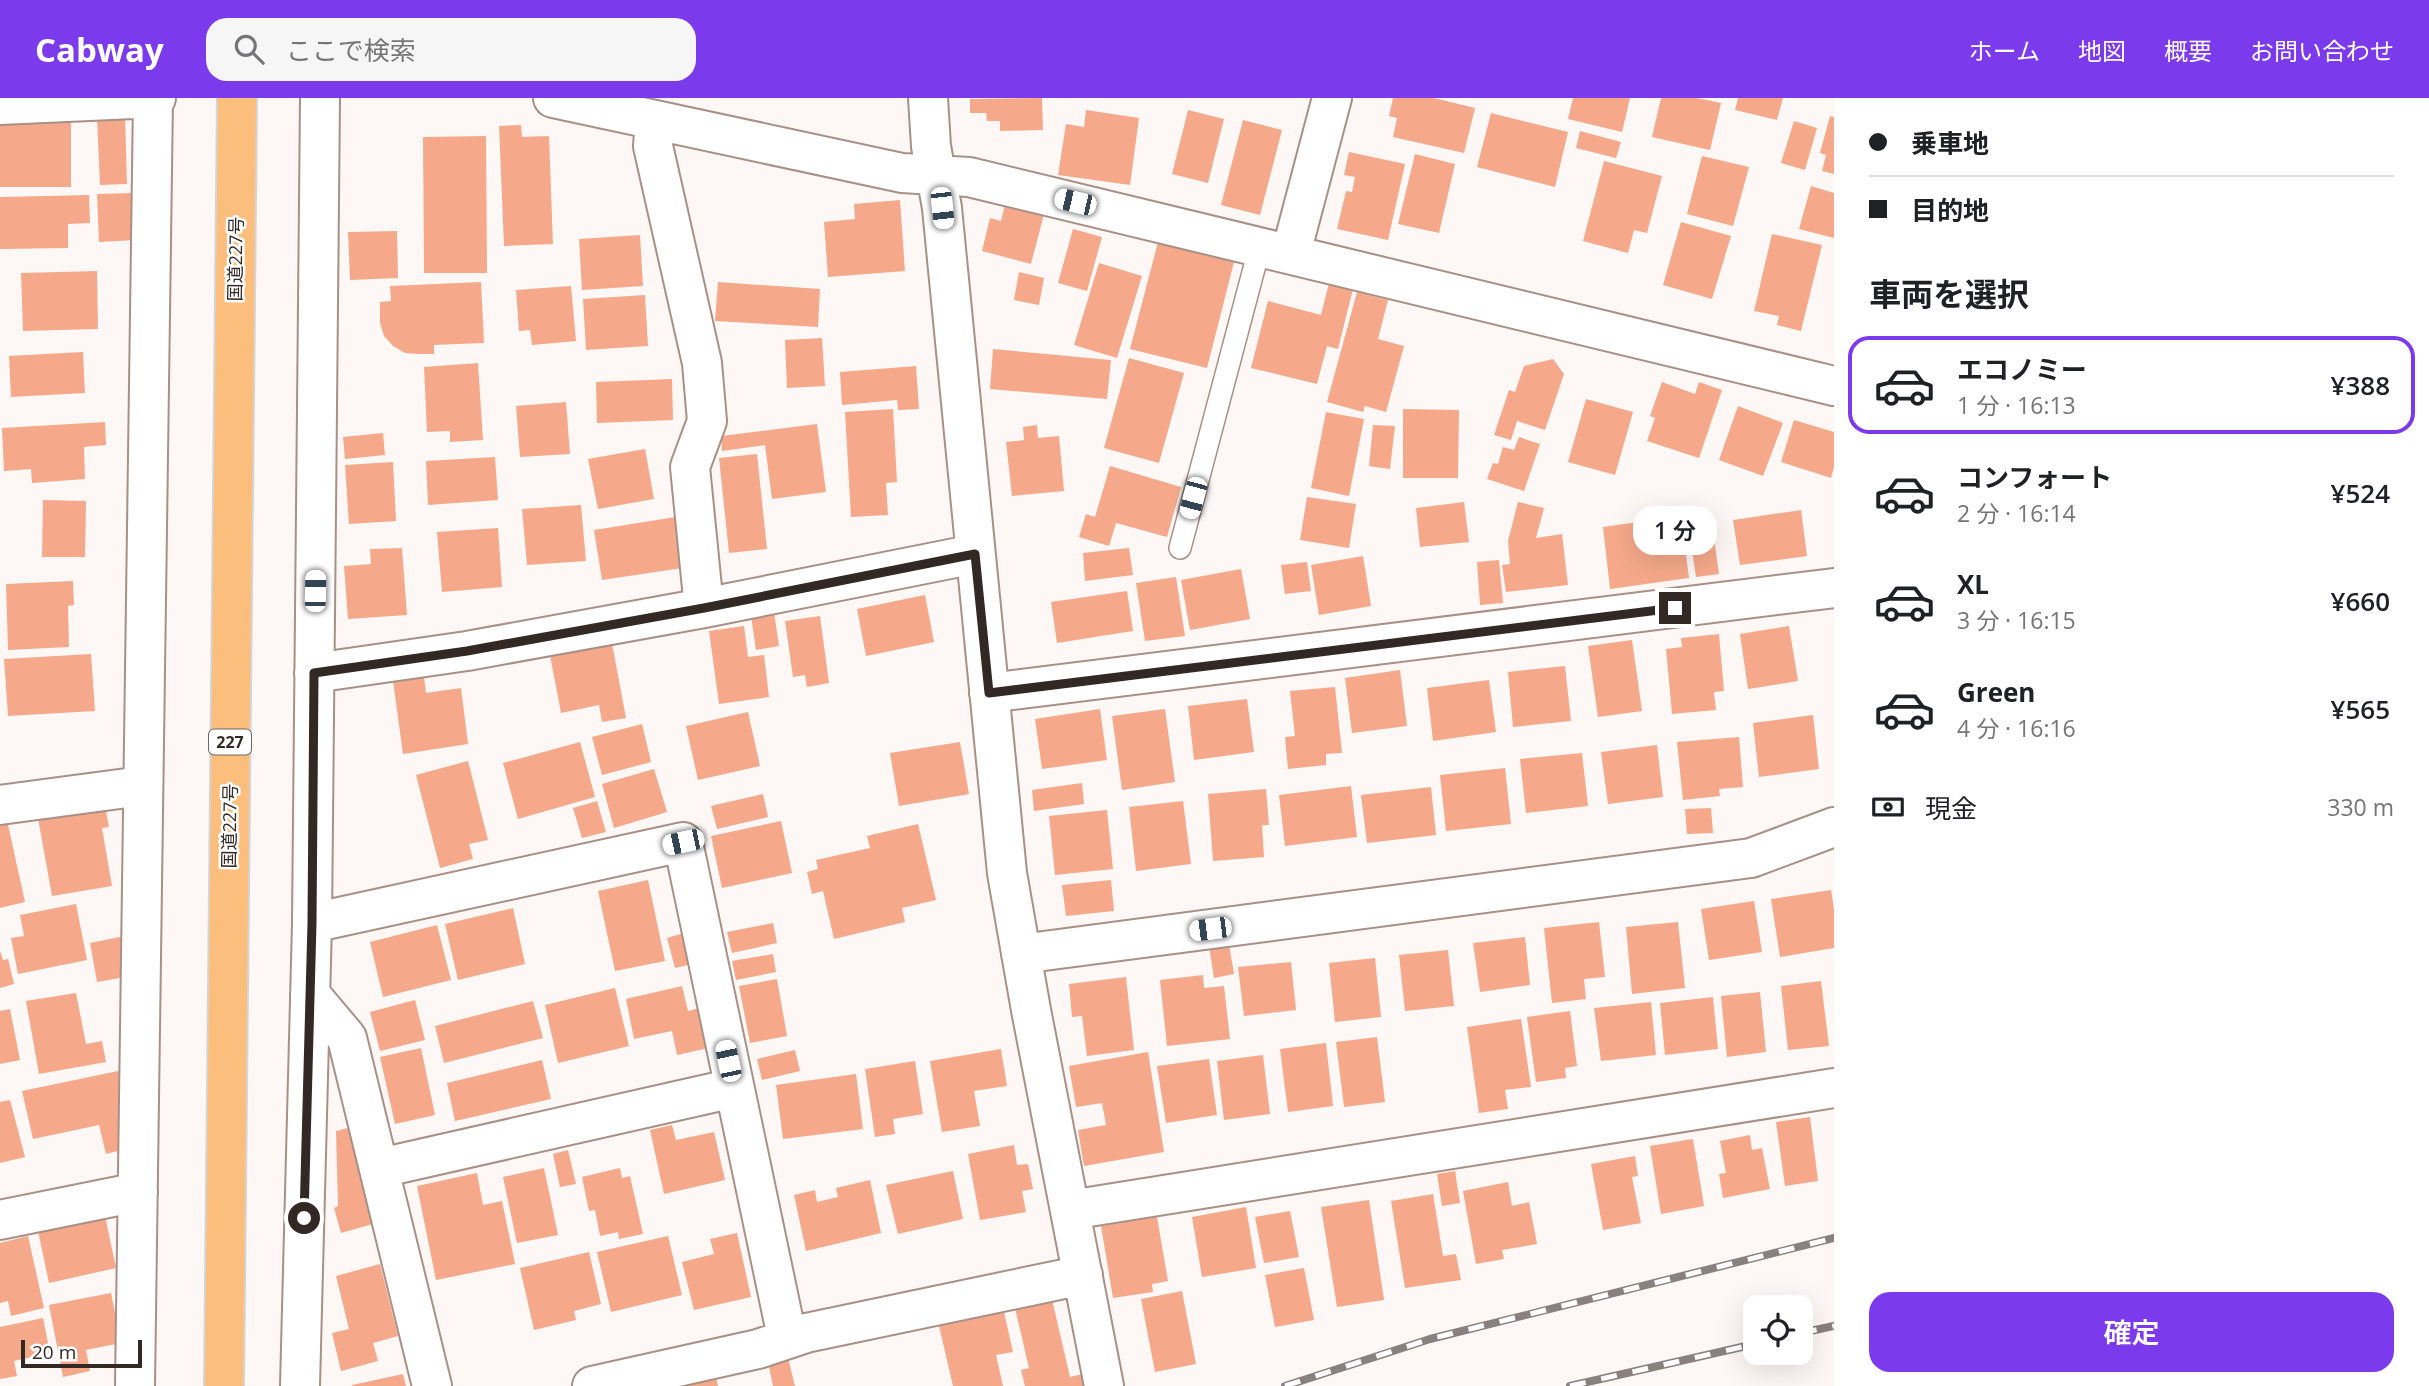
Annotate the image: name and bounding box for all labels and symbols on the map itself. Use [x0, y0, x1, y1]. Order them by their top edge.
car [930, 186, 955, 230]
car [1053, 187, 1098, 217]
street label: 国道227号 [222, 216, 248, 302]
car [1178, 475, 1209, 521]
callout: 1 分 [1633, 506, 1717, 556]
car [305, 570, 326, 612]
route end [1659, 592, 1691, 624]
road number: 227 [209, 730, 251, 754]
street label: 国道227号 [216, 783, 242, 869]
car [661, 827, 706, 857]
car [1188, 916, 1233, 942]
car [714, 1038, 743, 1084]
route start [288, 1202, 320, 1234]
scale bar [21, 1337, 142, 1369]

